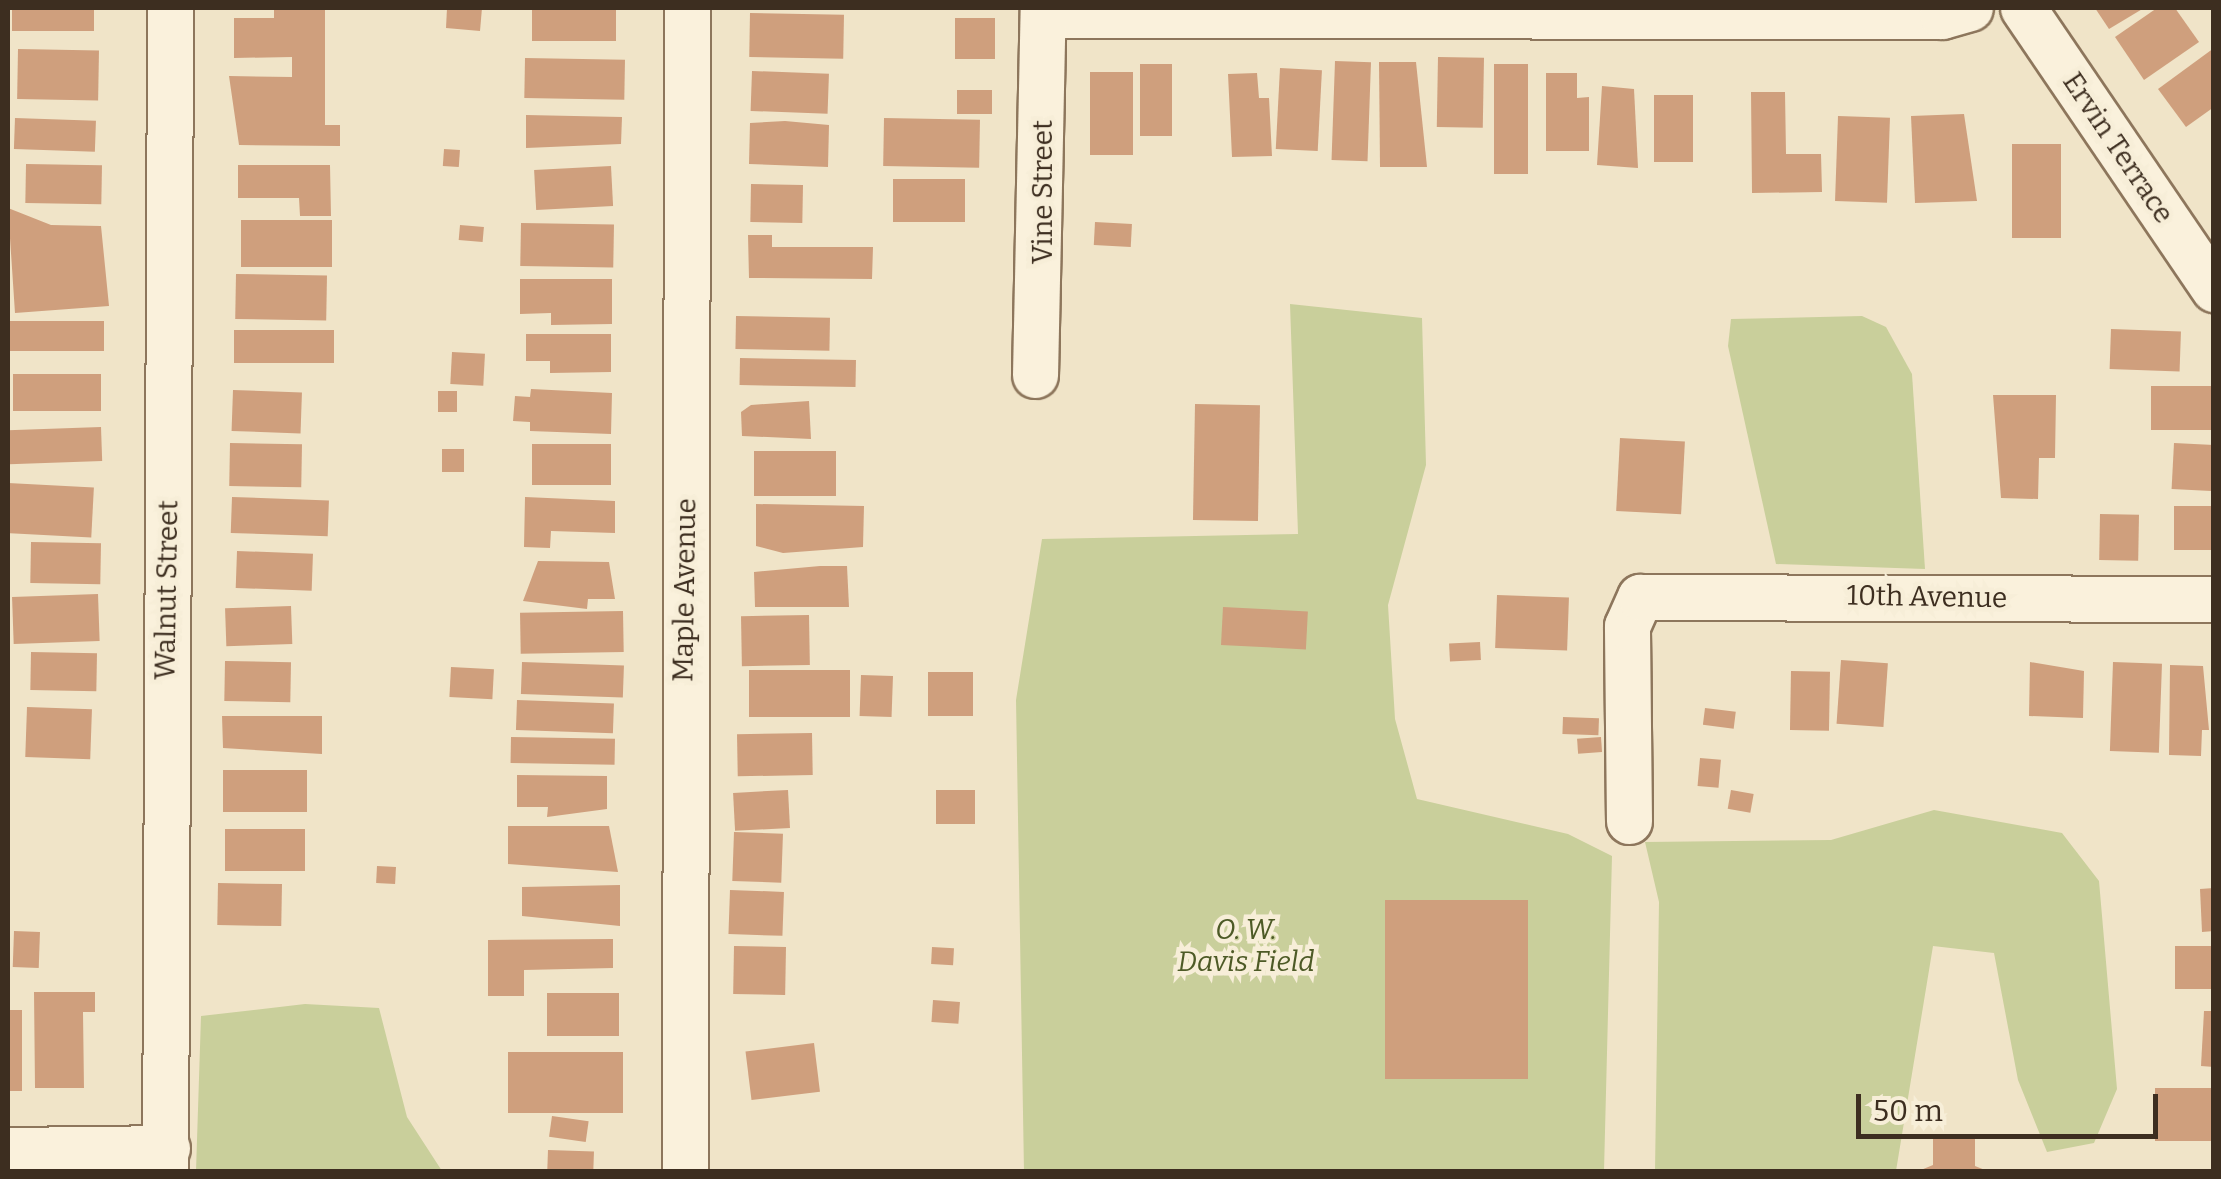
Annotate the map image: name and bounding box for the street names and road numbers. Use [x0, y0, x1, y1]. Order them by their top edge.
street label: Ervin Terrace [2055, 66, 2181, 230]
street label: Vine Street [1026, 120, 1060, 264]
street label: Maple Avenue [667, 498, 703, 682]
street label: Walnut Street [149, 500, 185, 680]
street label: 10th Avenue [1846, 579, 2008, 615]

